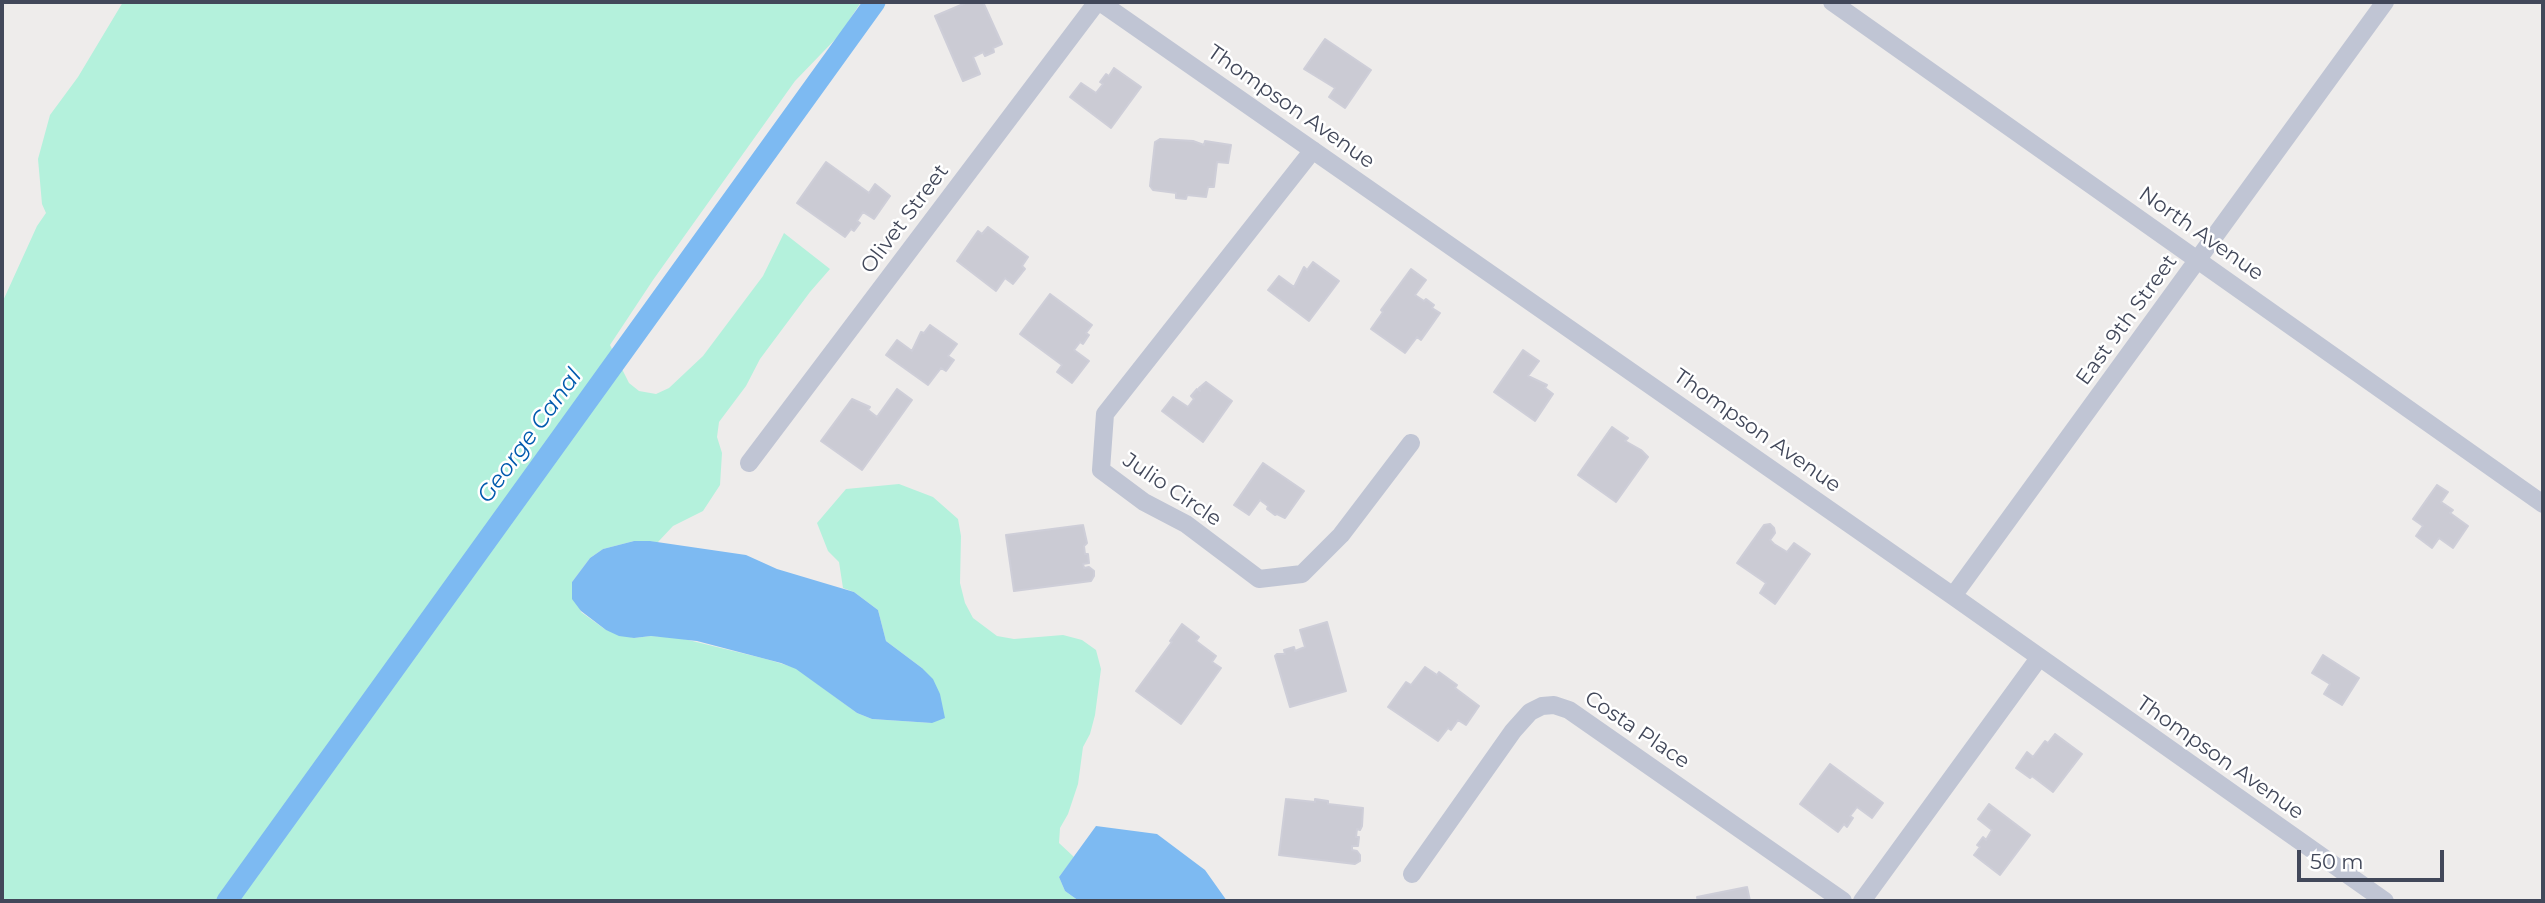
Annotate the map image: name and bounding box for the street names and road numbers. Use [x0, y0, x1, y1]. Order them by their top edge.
street label: Thompson Avenue [1203, 40, 1379, 174]
street label: Olivet Street [856, 159, 954, 279]
street label: North Avenue [2134, 182, 2268, 286]
street label: East 9th Street [2071, 250, 2183, 390]
street label: Thompson Avenue [1669, 364, 1845, 498]
street label: Julio Circle [1118, 448, 1226, 532]
street label: Costa Place [1580, 686, 1694, 774]
street label: Thompson Avenue [2132, 691, 2308, 825]

